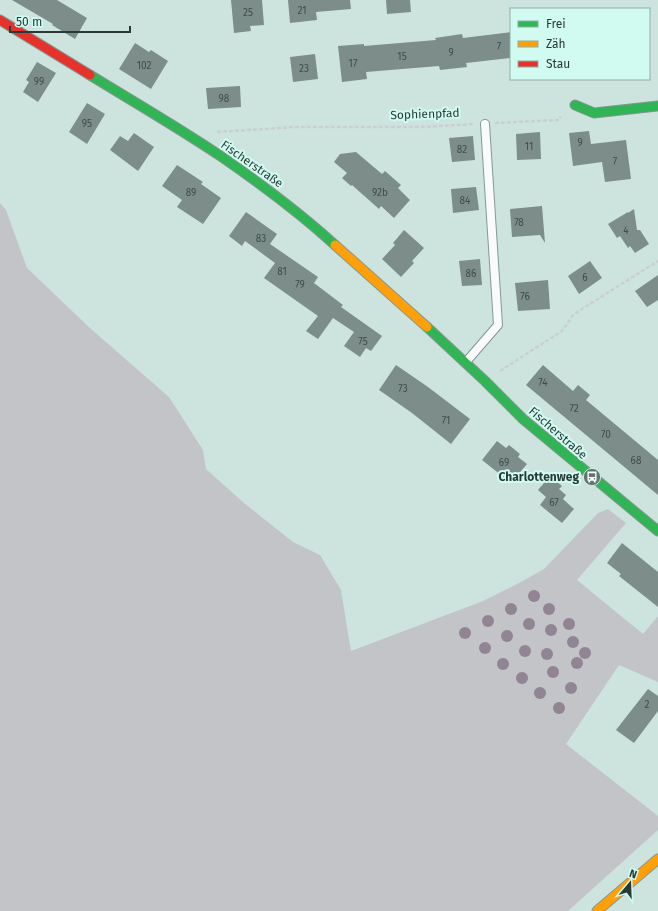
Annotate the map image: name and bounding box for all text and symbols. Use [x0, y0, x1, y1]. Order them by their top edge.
house number: 21 [297, 5, 307, 17]
house number: 25 [243, 7, 253, 19]
scale bar [10, 8, 130, 34]
legend [510, 8, 650, 80]
text: 50 m [16, 15, 42, 29]
text: Frei [546, 17, 566, 31]
text: Zäh [546, 37, 566, 51]
house number: 7 [497, 41, 502, 53]
house number: 9 [448, 47, 454, 59]
house number: 15 [397, 51, 407, 63]
text: Stau [546, 57, 570, 71]
house number: 17 [349, 58, 358, 70]
house number: 102 [137, 60, 151, 72]
house number: 23 [299, 63, 309, 75]
house number: 99 [34, 76, 44, 88]
house number: 98 [219, 93, 230, 105]
street label: Sophienpfad [390, 106, 460, 122]
house number: 95 [82, 118, 92, 130]
street label: Fischerstraße [218, 137, 286, 191]
house number: 9 [577, 137, 583, 149]
house number: 11 [525, 141, 533, 153]
house number: 82 [457, 144, 467, 156]
house number: 7 [613, 156, 618, 168]
house number: 89 [186, 187, 196, 199]
house number: 92b [372, 187, 388, 199]
house number: 84 [460, 195, 471, 207]
house number: 78 [514, 217, 524, 229]
house number: 4 [623, 225, 629, 237]
house number: 83 [256, 233, 266, 245]
house number: 81 [277, 266, 287, 278]
house number: 86 [466, 268, 476, 280]
house number: 6 [582, 272, 588, 284]
house number: 79 [295, 279, 305, 291]
house number: 76 [520, 291, 530, 303]
house number: 75 [358, 336, 368, 348]
house number: 74 [538, 377, 548, 389]
house number: 73 [398, 383, 408, 395]
house number: 72 [569, 403, 579, 415]
street label: Fischerstraße [526, 404, 590, 462]
house number: 71 [442, 415, 450, 427]
house number: 70 [601, 429, 611, 441]
house number: 68 [631, 455, 642, 467]
house number: 69 [499, 457, 509, 469]
bus stop icon: Charlottenweg [582, 467, 602, 487]
place label: Charlottenweg [499, 470, 579, 484]
house number: 67 [549, 497, 559, 509]
house number: 2 [645, 699, 650, 711]
north arrow [610, 863, 650, 903]
text: N [628, 867, 639, 881]

